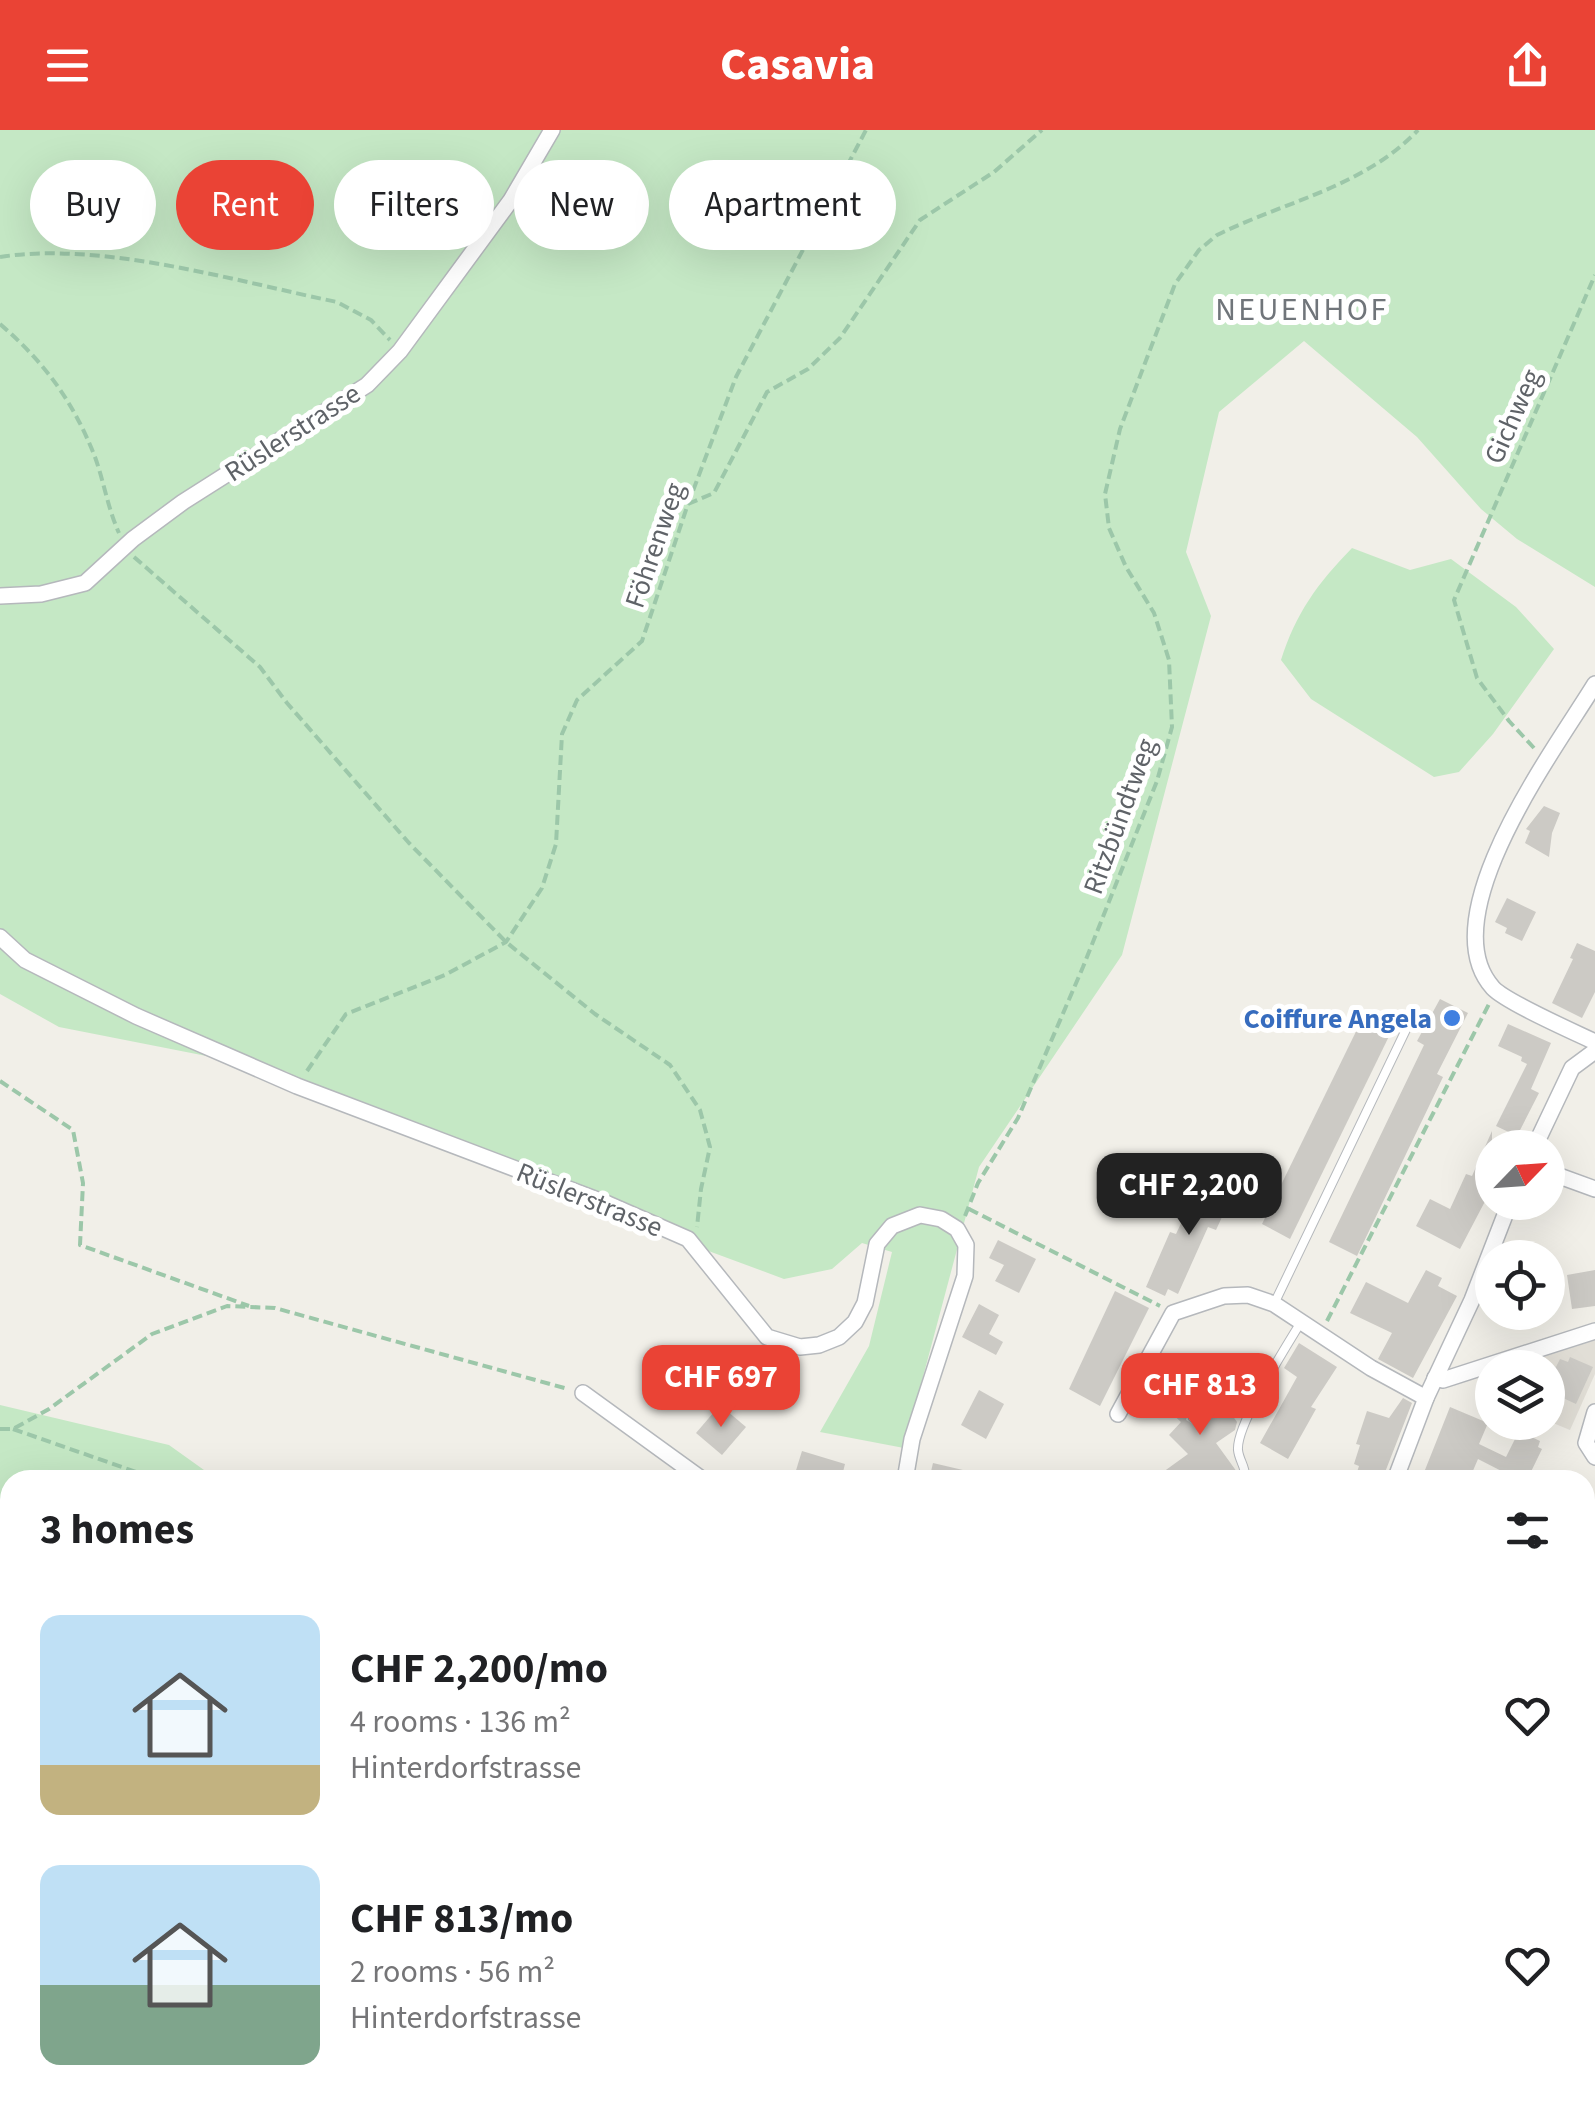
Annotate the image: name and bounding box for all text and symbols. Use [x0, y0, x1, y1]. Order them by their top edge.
text: Casavia [720, 33, 875, 97]
icon: menu [40, 38, 95, 93]
icon: share [1500, 38, 1555, 93]
chip: Buy [30, 160, 156, 250]
chip: Rent [176, 160, 314, 250]
chip: Filters [334, 160, 494, 250]
chip: New [514, 160, 649, 250]
chip: Apartment [669, 160, 896, 250]
district label: NEUENHOF [1215, 287, 1389, 333]
street label: Gichweg [1474, 363, 1552, 470]
street label: Rüslerstrasse [217, 374, 368, 492]
street label: Föhrenweg [615, 477, 695, 613]
street label: Ritzbündtweg [1073, 733, 1167, 900]
place label: Coiffure Angela [1243, 999, 1432, 1039]
marker: Coiffure Angela [1441, 1007, 1463, 1029]
north arrow [1475, 1130, 1565, 1220]
map controls [1475, 1130, 1565, 1440]
street label: Rüslerstrasse [510, 1152, 669, 1247]
pin: CHF 2,200 [1075, 1153, 1303, 1238]
text: CHF 2,200 [1119, 1162, 1259, 1208]
button: locate [1475, 1240, 1565, 1330]
pin: CHF 697 [629, 1345, 813, 1430]
button: layers [1475, 1350, 1565, 1440]
pin: CHF 813 [1108, 1353, 1292, 1438]
text: CHF 697 [664, 1354, 778, 1400]
text: CHF 813 [1143, 1362, 1257, 1408]
text: 3 homes [40, 1500, 194, 1560]
icon: filters [1500, 1503, 1555, 1558]
text: CHF 2,200/mo [350, 1639, 608, 1699]
icon: home [120, 1655, 240, 1775]
icon: heart [1500, 1688, 1555, 1743]
text: 4 rooms · 136 m² [350, 1699, 571, 1745]
text: Hinterdorfstrasse [350, 1745, 581, 1791]
text: CHF 813/mo [350, 1889, 573, 1949]
icon: home [120, 1905, 240, 2025]
icon: heart [1500, 1938, 1555, 1993]
text: 2 rooms · 56 m² [350, 1949, 555, 1995]
text: Hinterdorfstrasse [350, 1995, 581, 2041]

